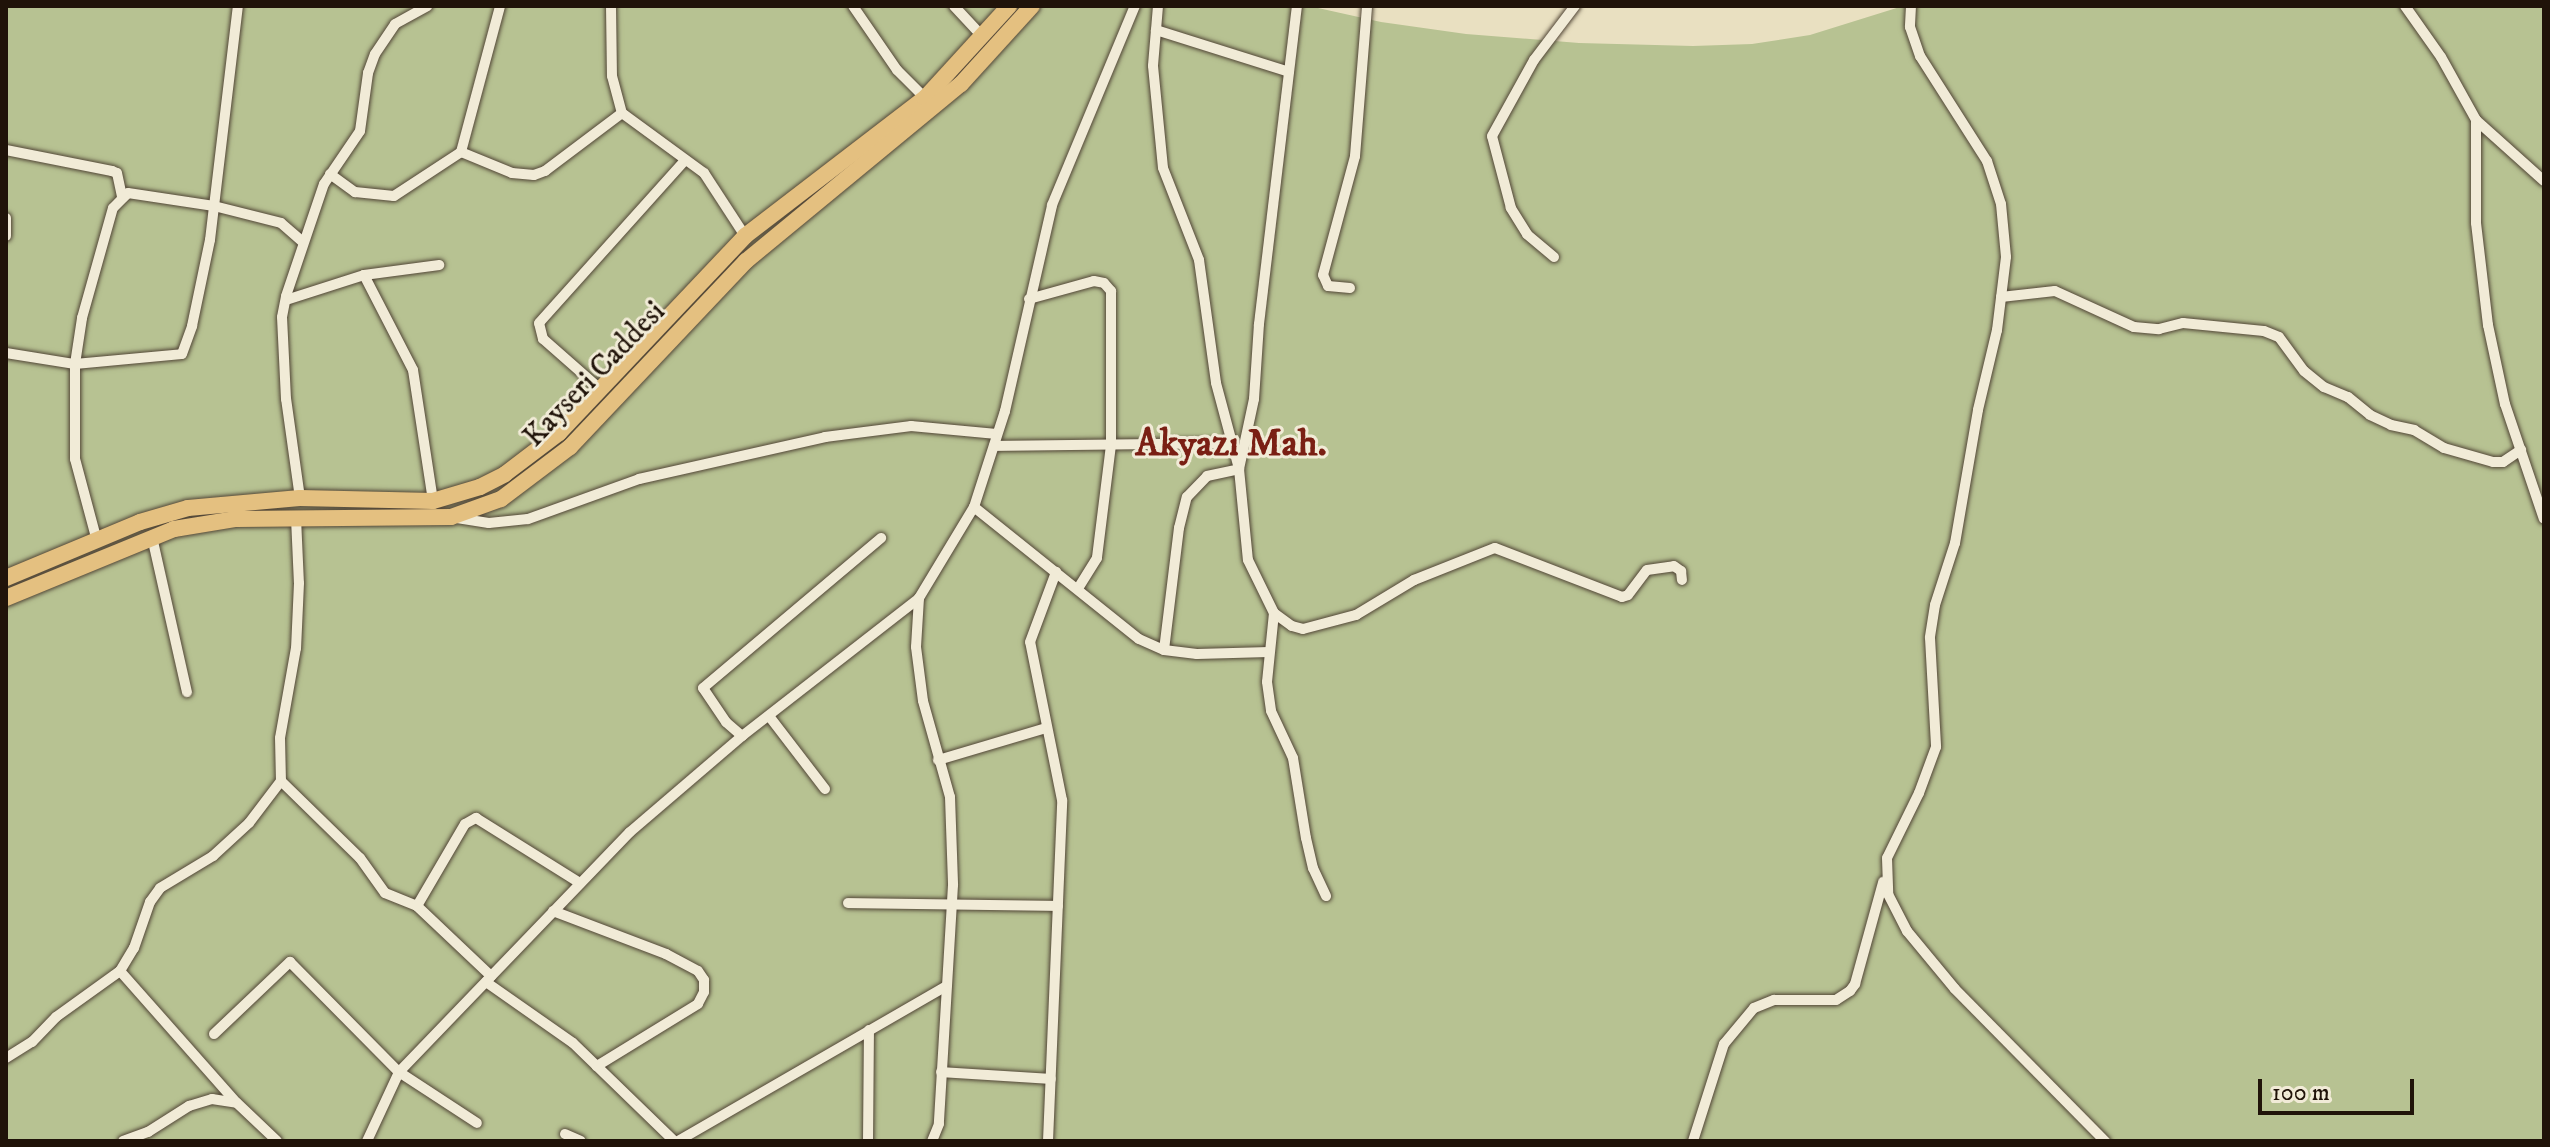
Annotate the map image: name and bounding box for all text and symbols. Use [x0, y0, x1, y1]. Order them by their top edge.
street label: Kayseri Caddesi [517, 295, 673, 455]
district label: Akyazı Mah. [1135, 422, 1327, 468]
scale bar [2262, 1063, 2418, 1113]
text: 100 m [2272, 1078, 2330, 1108]

